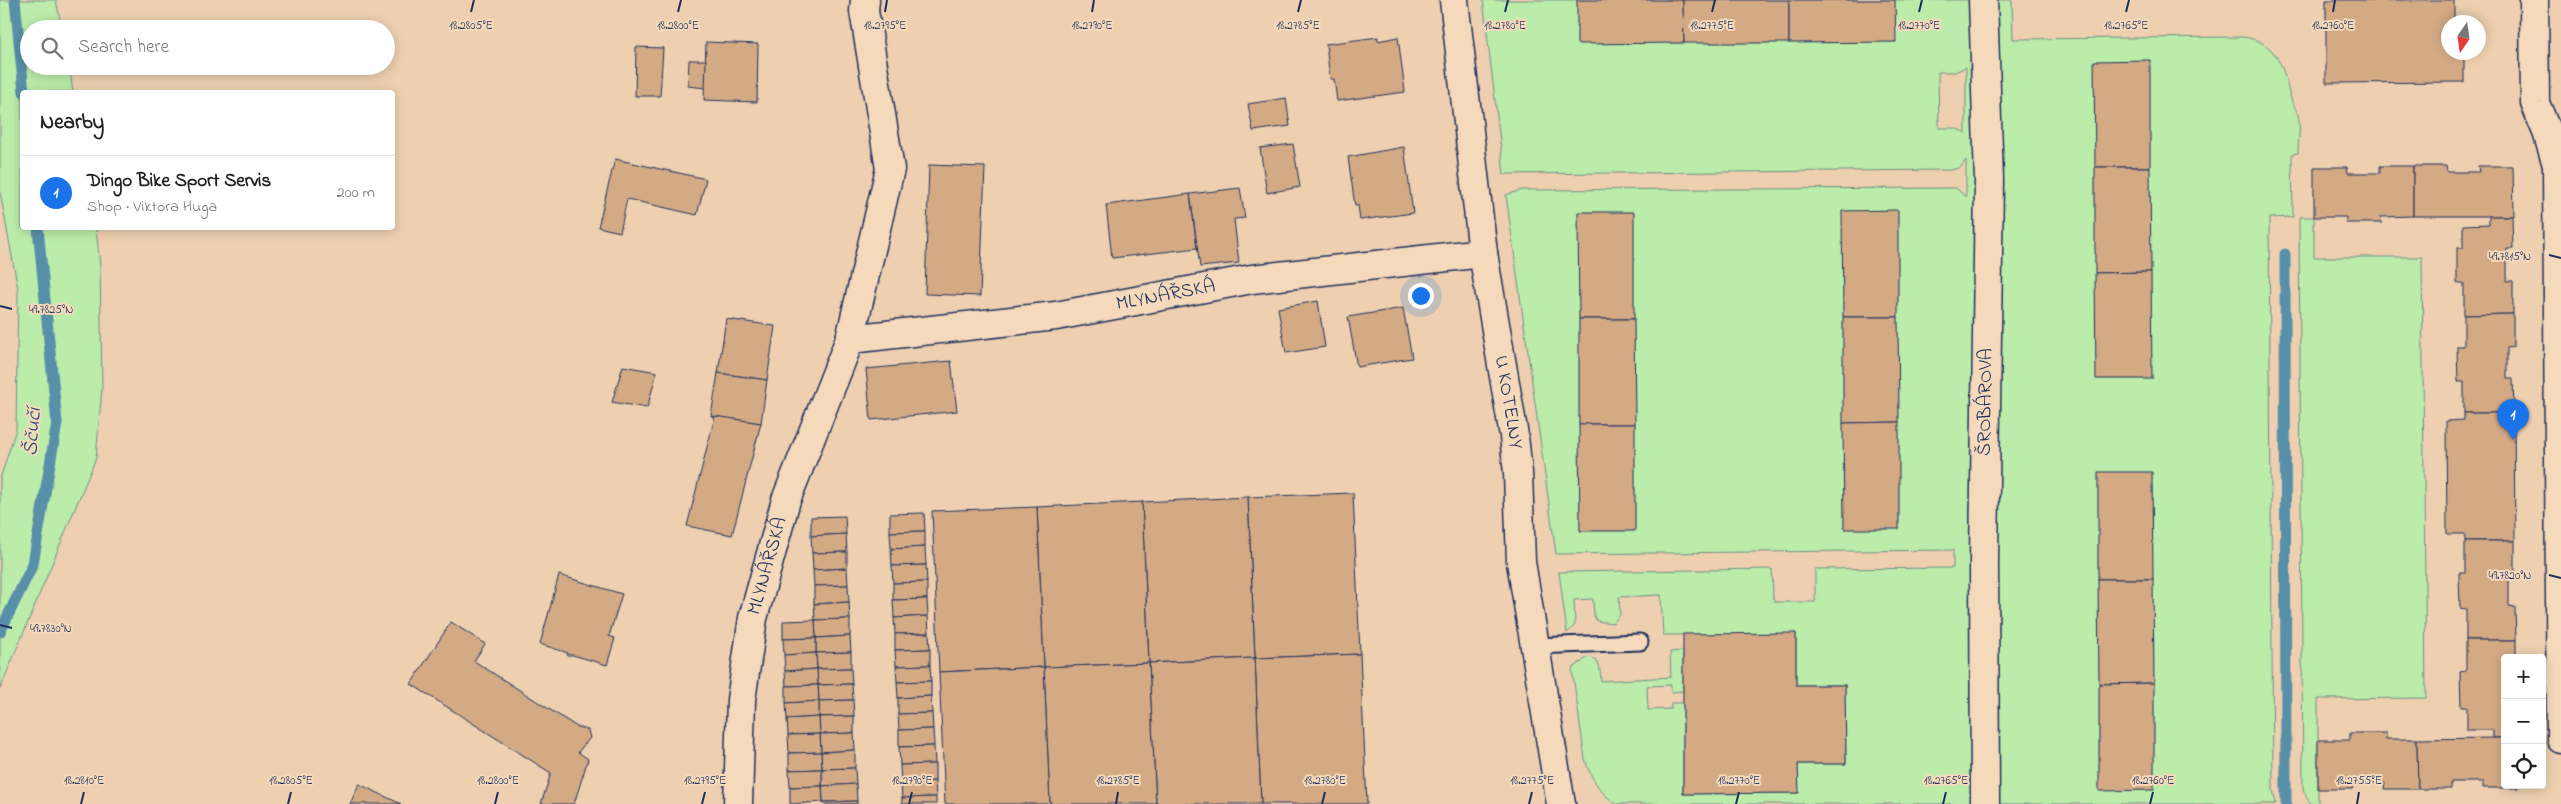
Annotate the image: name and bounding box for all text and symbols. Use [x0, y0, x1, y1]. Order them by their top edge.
north arrow [2441, 15, 2486, 60]
text: 18.2805°E [449, 17, 493, 35]
text: 18.2800°E [657, 17, 699, 35]
text: 18.2795°E [864, 17, 906, 35]
text: 18.2790°E [1072, 17, 1112, 35]
text: 18.2785°E [1276, 17, 1320, 35]
text: 18.2780°E [1484, 17, 1526, 35]
text: 18.2775°E [1690, 17, 1734, 35]
text: 18.2770°E [1898, 17, 1940, 35]
text: 18.2765°E [2104, 17, 2148, 35]
text: 18.2760°E [2312, 17, 2354, 35]
search box [20, 20, 395, 75]
icon: search [38, 34, 66, 62]
text: Search here [78, 34, 169, 61]
text: Nearby [40, 108, 104, 138]
text: Dingo Bike Sport Servis [87, 168, 271, 195]
text: 1 [53, 181, 59, 205]
text: 200 m [337, 181, 375, 205]
text: Shop · Viktora Huga [87, 195, 217, 219]
text: 49.7815°N [2489, 248, 2531, 266]
street label: MLYNÁŘSKÁ [1114, 272, 1218, 319]
your location [1408, 283, 1434, 309]
text: 49.7825°N [29, 301, 73, 319]
street label: ŠROBÁROVA [1971, 348, 2001, 456]
street label: U KOTELNY [1486, 353, 1530, 450]
pin: 1 [2497, 399, 2529, 440]
water label: Ščučí [16, 404, 50, 457]
street label: MLYNÁŘSKÁ [740, 514, 795, 618]
text: 49.7820°N [2489, 567, 2531, 585]
text: 49.7830°N [30, 620, 72, 638]
map controls [2501, 654, 2546, 789]
button: + [2501, 654, 2546, 699]
button: − [2501, 699, 2546, 744]
button: locate [2501, 744, 2546, 789]
text: 18.2810°E [64, 772, 104, 790]
text: 18.2805°E [269, 772, 313, 790]
text: 18.2800°E [477, 772, 519, 790]
text: 18.2795°E [684, 772, 726, 790]
text: 18.2790°E [892, 772, 932, 790]
text: 18.2785°E [1096, 772, 1140, 790]
text: 18.2780°E [1304, 772, 1346, 790]
text: 18.2775°E [1510, 772, 1554, 790]
text: 18.2770°E [1718, 772, 1760, 790]
text: 18.2765°E [1924, 772, 1968, 790]
text: 18.2760°E [2132, 772, 2174, 790]
text: 18.2755°E [2336, 772, 2382, 790]

